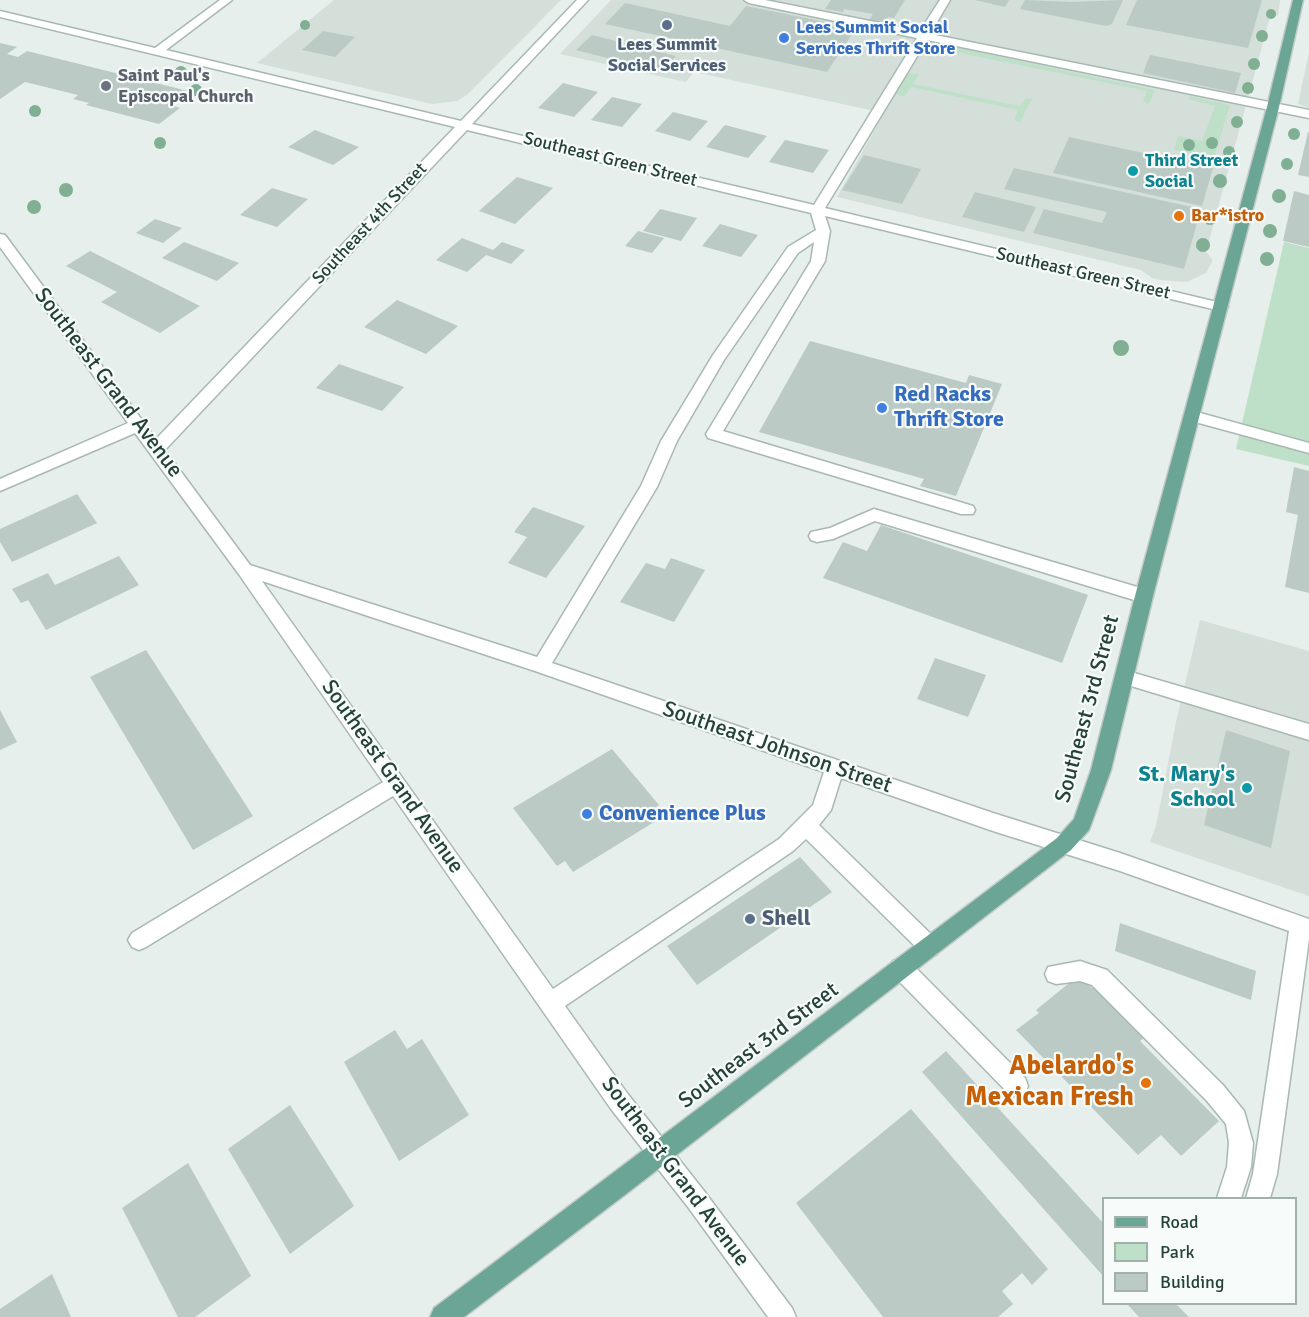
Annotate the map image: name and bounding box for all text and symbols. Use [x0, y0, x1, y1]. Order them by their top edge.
place label: Lees Summit Social Services Thrift Store [796, 17, 956, 60]
marker: Lees Summit Social Services [660, 18, 674, 32]
marker: Lees Summit Social Services Thrift Store [777, 31, 791, 45]
place label: Lees Summit Social Services [608, 34, 726, 76]
place label: Saint Paul's Episcopal Church [118, 65, 253, 107]
marker: Saint Paul's Episcopal Church [99, 79, 113, 93]
street label: Southeast Green Street [521, 128, 699, 192]
place label: Third Street Social [1145, 150, 1238, 192]
street label: Southeast 4th Street [308, 159, 432, 289]
marker: Third Street Social [1126, 164, 1140, 178]
place label: Bar*istro [1191, 205, 1264, 227]
marker: Bar*istro [1172, 209, 1186, 223]
street label: Southeast Green Street [994, 243, 1172, 305]
street label: Southeast Grand Avenue [28, 283, 188, 483]
place label: Red Racks Thrift Store [894, 382, 1004, 434]
marker: Red Racks Thrift Store [875, 401, 889, 415]
street label: Southeast 3rd Street [1050, 612, 1126, 806]
street label: Southeast Grand Avenue [315, 675, 469, 879]
street label: Southeast Johnson Street [659, 696, 895, 800]
place label: St. Mary's School [1138, 762, 1235, 813]
marker: St. Mary's School [1240, 781, 1254, 795]
place label: Convenience Plus [599, 801, 766, 827]
marker: Convenience Plus [580, 807, 594, 821]
place label: Shell [762, 906, 811, 932]
marker: Shell [743, 912, 757, 926]
street label: Southeast 3rd Street [674, 977, 844, 1115]
place label: Abelardo's Mexican Fresh [965, 1051, 1134, 1114]
street label: Southeast Grand Avenue [595, 1072, 755, 1272]
marker: Abelardo's Mexican Fresh [1139, 1076, 1153, 1090]
legend [1102, 1197, 1297, 1305]
text: Road [1160, 1211, 1199, 1233]
text: Park [1160, 1241, 1195, 1263]
text: Building [1160, 1271, 1224, 1293]

